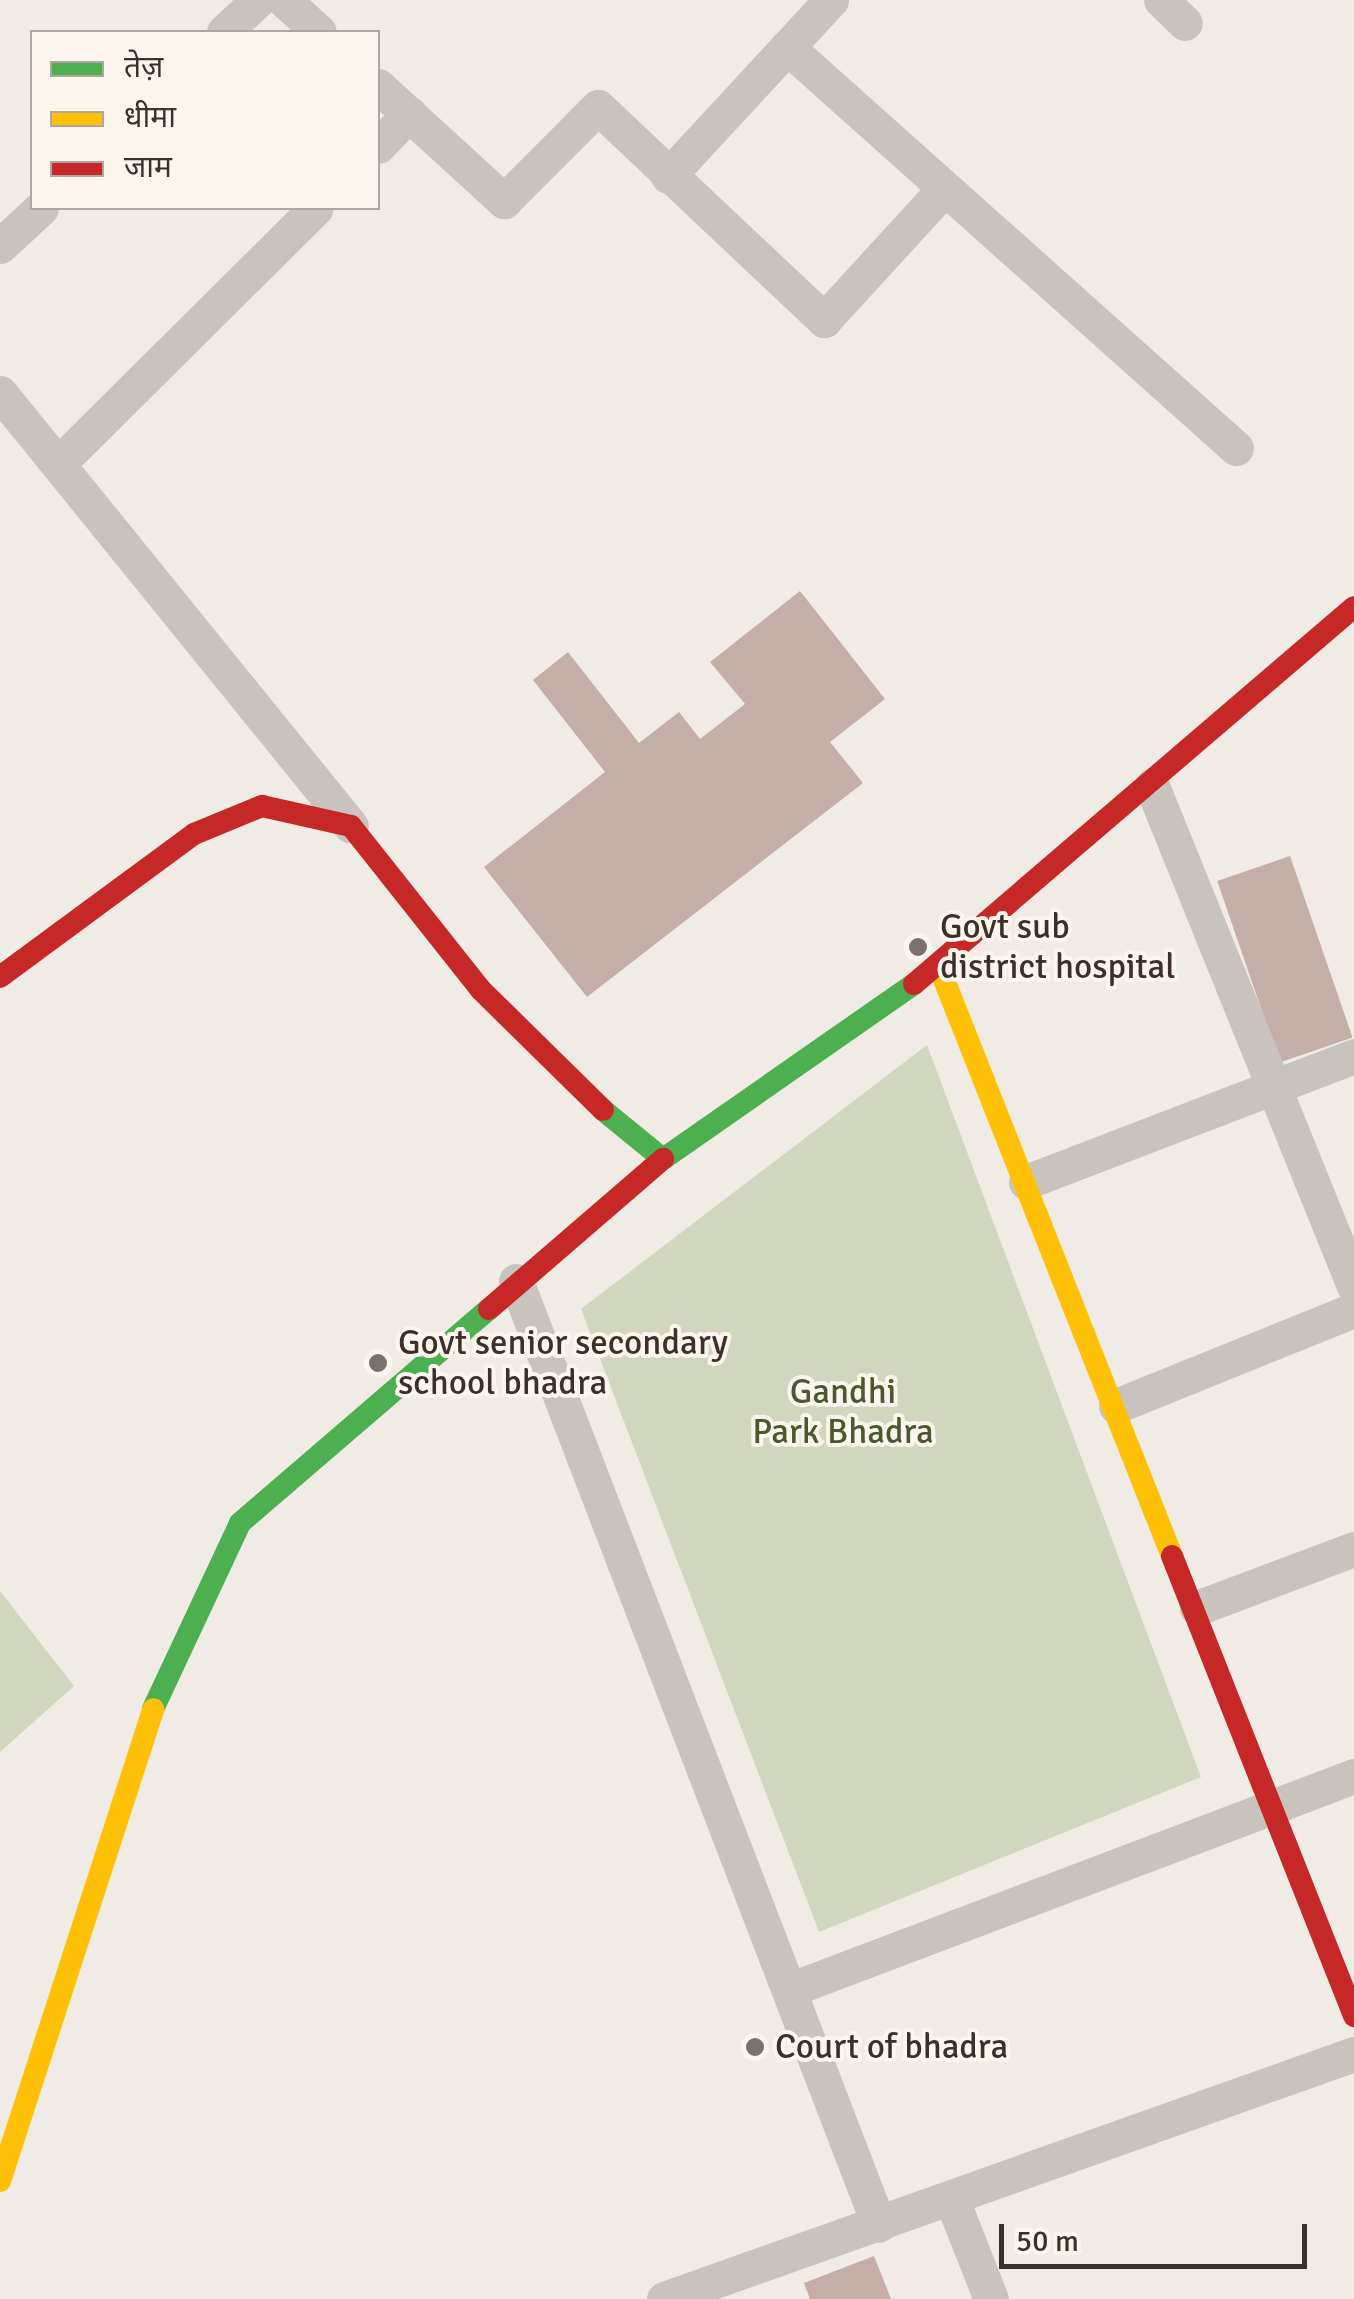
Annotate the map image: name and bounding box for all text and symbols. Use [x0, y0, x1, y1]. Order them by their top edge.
legend [30, 30, 380, 210]
text: तेज़ [124, 49, 163, 86]
text: धीमा [124, 99, 176, 136]
text: जाम [124, 149, 172, 186]
place label: Govt sub district hospital [940, 906, 1176, 988]
marker: Govt sub district hospital [905, 934, 931, 960]
place label: Govt senior secondary school bhadra [398, 1322, 728, 1404]
marker: Govt senior secondary school bhadra [367, 1352, 389, 1374]
park label: Gandhi Park Bhadra [752, 1371, 934, 1453]
place label: Court of bhadra [775, 2026, 1008, 2068]
marker: Court of bhadra [744, 2036, 766, 2058]
scale bar [1004, 2204, 1312, 2266]
text: 50 m [1016, 2223, 1079, 2260]

